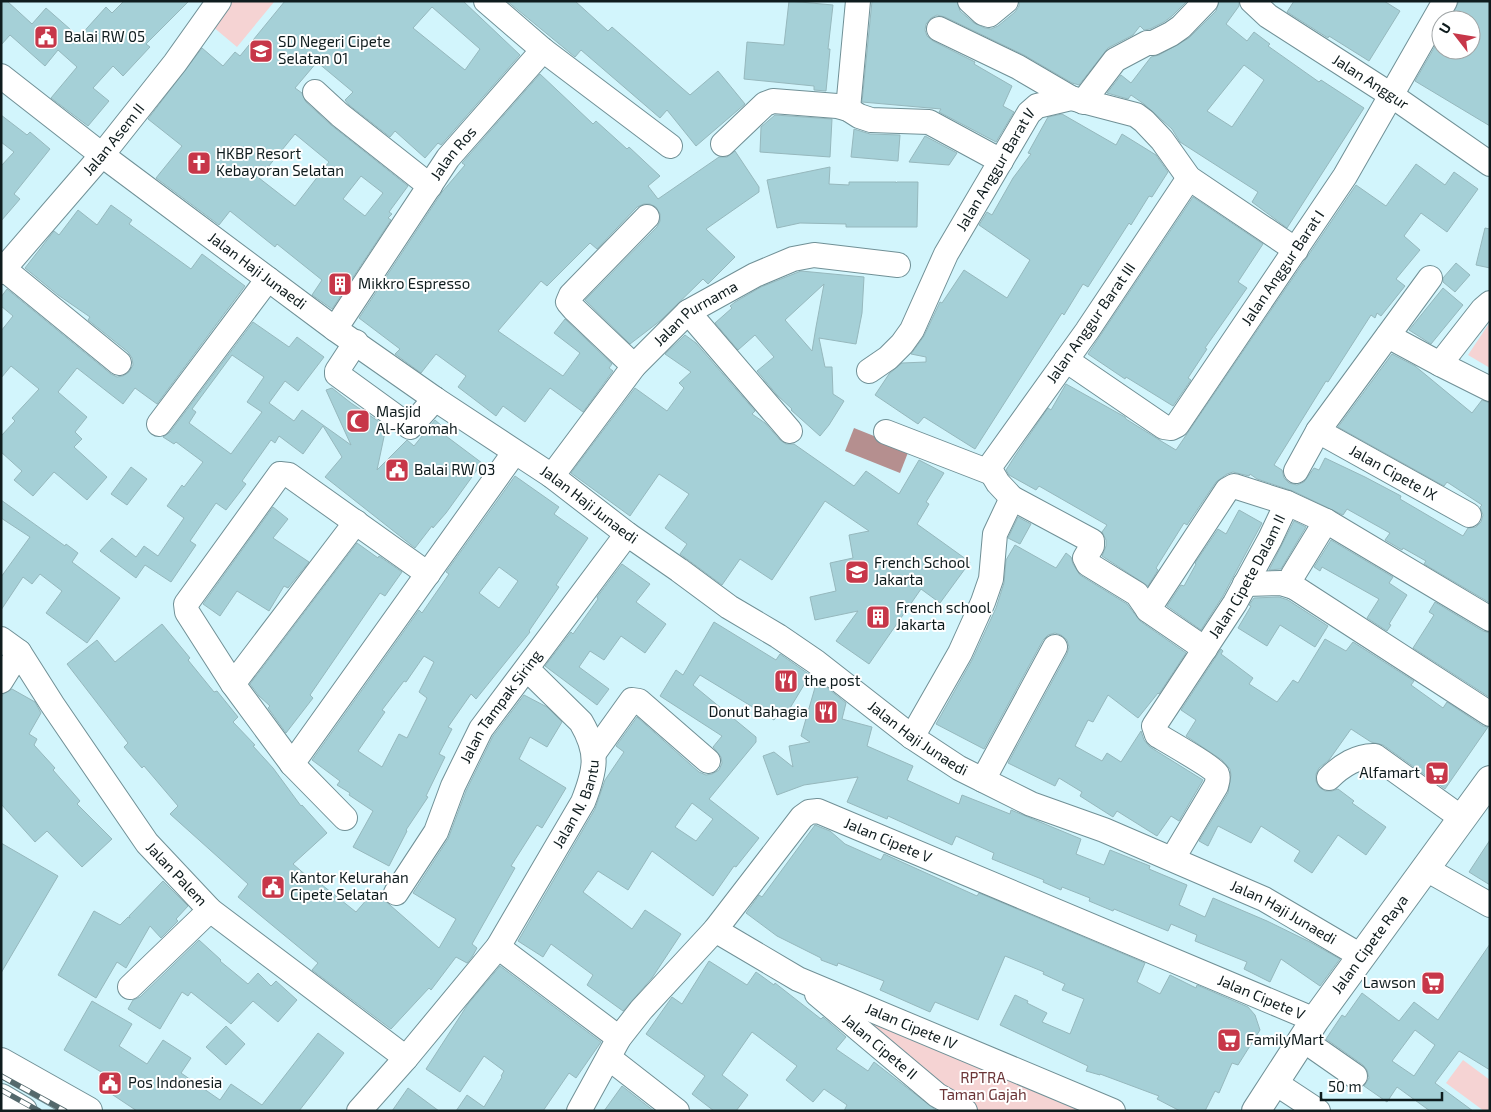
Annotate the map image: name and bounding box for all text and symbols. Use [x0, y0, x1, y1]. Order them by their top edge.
north arrow [1431, 10, 1481, 60]
text: U [1435, 20, 1454, 37]
public building icon: Balai RW 05 [33, 24, 59, 50]
place label: Balai RW 05 [64, 27, 145, 45]
place label: SD Negeri Cipete Selatan 01 [278, 32, 391, 67]
school or university icon: SD Negeri Cipete Selatan 01 [248, 38, 274, 64]
street label: Jalan Anggur [1330, 50, 1413, 113]
street label: Jalan Asem II [79, 99, 147, 179]
street label: Jalan Anggur Barat II [952, 103, 1037, 234]
street label: Jalan Ros [426, 122, 480, 183]
place label: HKBP Resort Kebayoran Selatan [216, 144, 344, 179]
church icon: HKBP Resort Kebayoran Selatan [186, 150, 212, 176]
street label: Jalan Anggur Barat I [1237, 206, 1327, 328]
street label: Jalan Haji Junaedi [205, 228, 311, 313]
street label: Jalan Anggur Barat III [1042, 259, 1138, 386]
building icon: Mikkro Espresso [327, 271, 353, 297]
place label: Mikkro Espresso [358, 274, 470, 292]
street label: Jalan Purnama [649, 276, 740, 349]
place label: Masjid Al-Karomah [376, 402, 458, 437]
mosque icon: Masjid Al-Karomah [345, 408, 371, 434]
street label: Jalan Cipete IX [1347, 440, 1441, 503]
public building icon: Balai RW 03 [384, 457, 410, 483]
place label: Balai RW 03 [414, 460, 495, 478]
street label: Jalan Haji Junaedi [537, 461, 642, 547]
street label: Jalan Cipete Dalam II [1204, 511, 1288, 641]
place label: French School Jakarta [874, 553, 970, 588]
school or university icon: French School Jakarta [844, 559, 870, 585]
place label: French school Jakarta [896, 598, 992, 633]
building icon: French school Jakarta [865, 604, 891, 630]
street label: Jalan Tampak Siring [456, 646, 545, 766]
restaurant icon: the post [773, 668, 799, 694]
place label: the post [804, 671, 861, 689]
street label: Jalan Haji Junaedi [865, 696, 971, 779]
restaurant icon: Donut Bahagia [813, 699, 839, 725]
place label: Donut Bahagia [708, 702, 808, 720]
street label: Jalan N. Bantu [548, 759, 602, 851]
supermarket icon: Alfamart [1424, 760, 1450, 786]
place label: Alfamart [1359, 763, 1420, 781]
street label: Jalan Cipete V [842, 813, 935, 866]
street label: Jalan Palem [143, 838, 211, 909]
place label: Kantor Kelurahan Cipete Selatan [290, 868, 409, 903]
public building icon: Kantor Kelurahan Cipete Selatan [260, 874, 286, 900]
street label: Jalan Haji Junaedi [1228, 876, 1340, 948]
street label: Jalan Cipete Raya [1327, 891, 1411, 997]
street label: Jalan Cipete V [1215, 970, 1308, 1023]
supermarket icon: Lawson [1420, 970, 1446, 996]
place label: Lawson [1363, 973, 1416, 991]
street label: Jalan Cipete IV [863, 998, 960, 1053]
street label: Jalan Cipete II [839, 1009, 921, 1083]
supermarket icon: FamilyMart [1216, 1027, 1242, 1053]
place label: FamilyMart [1246, 1030, 1324, 1048]
park label: RPTRA Taman Gajah [939, 1068, 1027, 1104]
public building icon: Pos Indonesia [97, 1070, 123, 1096]
scale bar [1321, 1070, 1442, 1102]
place label: Pos Indonesia [128, 1073, 222, 1091]
text: 50 m [1328, 1077, 1362, 1095]

